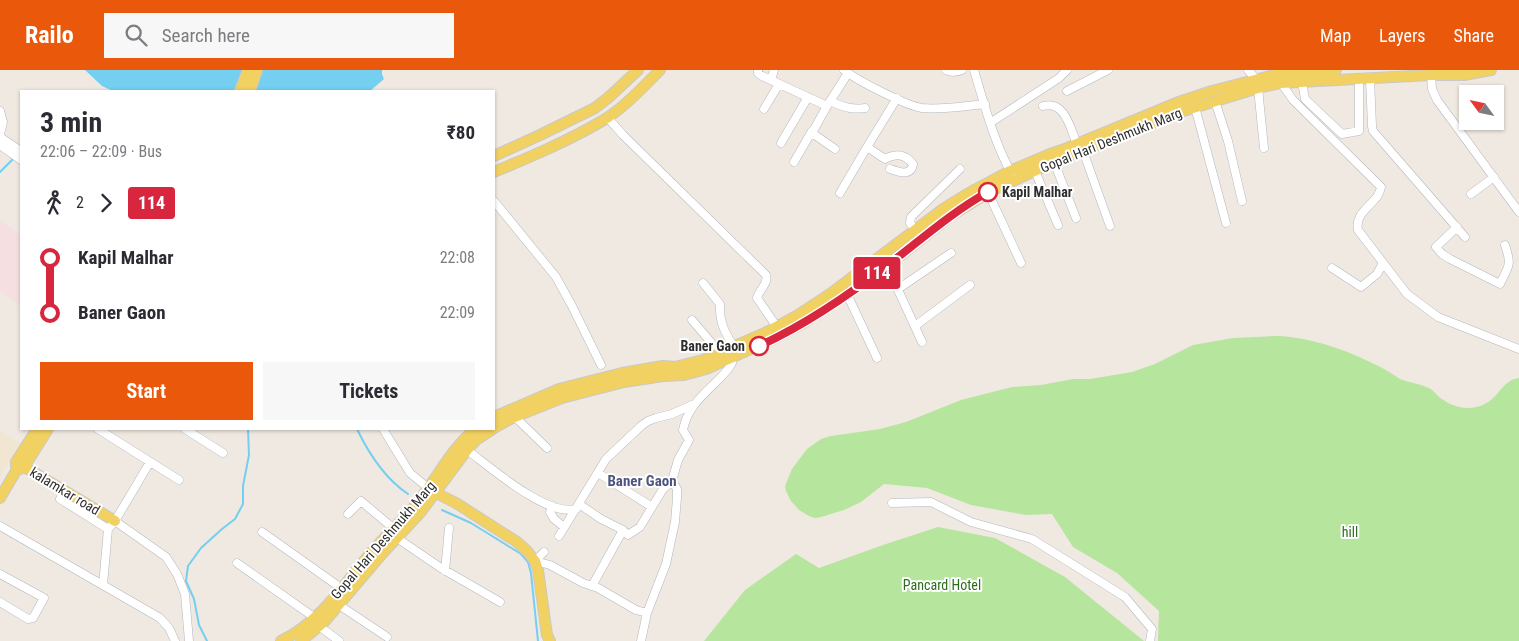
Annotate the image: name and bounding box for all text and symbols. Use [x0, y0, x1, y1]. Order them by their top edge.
search box [104, 13, 454, 58]
text: Railo [25, 21, 74, 49]
icon: search [122, 21, 150, 49]
text: Search here [162, 24, 250, 47]
text: Map [1320, 25, 1351, 46]
text: Layers [1379, 25, 1426, 46]
text: Share [1454, 25, 1494, 46]
north arrow [1459, 85, 1504, 130]
map controls [1459, 85, 1504, 130]
street label: Gopal Hari Deshmukh Marg [1038, 104, 1184, 176]
text: 3 min [40, 106, 102, 139]
text: ₹80 [447, 121, 475, 144]
text: 22:06 – 22:09 · Bus [40, 142, 162, 161]
marker: Kapil Malhar [978, 182, 998, 202]
place label: Kapil Malhar [1002, 184, 1073, 200]
icon: walk [40, 189, 68, 217]
icon: forward [92, 189, 120, 217]
text: 114 [138, 192, 165, 213]
text: 2 [76, 193, 84, 212]
text: Kapil Malhar [78, 246, 174, 269]
text: 22:08 [440, 248, 475, 267]
line badge: 114 [848, 257, 906, 289]
text: 114 [863, 262, 891, 283]
text: Baner Gaon [78, 301, 166, 324]
text: 22:09 [440, 303, 475, 322]
marker: Baner Gaon [749, 336, 769, 356]
place label: Baner Gaon [680, 338, 745, 354]
button: Start [40, 362, 253, 420]
button: Tickets [263, 362, 475, 420]
street label: kalamkar road [27, 464, 103, 518]
district label: Baner Gaon [607, 472, 677, 490]
street label: Gopal Hari Deshmukh Marg [327, 478, 439, 602]
park label: hill [1342, 524, 1358, 540]
park label: Pancard Hotel [903, 577, 981, 593]

